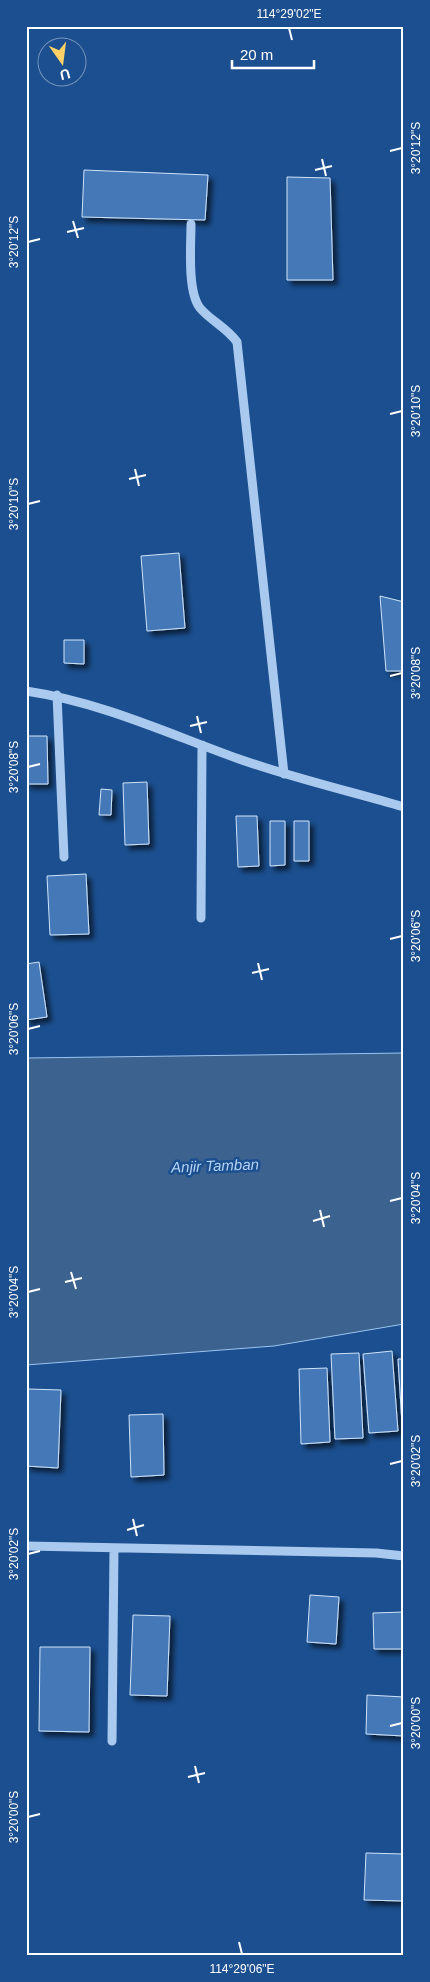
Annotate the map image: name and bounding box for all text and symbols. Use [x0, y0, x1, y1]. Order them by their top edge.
text: 114°29'02"E [256, 7, 322, 21]
north arrow [38, 38, 88, 88]
scale bar [232, 38, 315, 70]
text: 20 m [240, 46, 273, 63]
text: U [58, 66, 72, 84]
text: 3°20'12"S [409, 122, 423, 174]
text: 3°20'12"S [7, 216, 21, 268]
text: 3°20'10"S [409, 385, 423, 437]
text: 3°20'10"S [7, 478, 21, 530]
text: 3°20'08"S [409, 647, 423, 699]
text: 3°20'08"S [7, 741, 21, 793]
text: 3°20'06"S [409, 910, 423, 962]
text: 3°20'06"S [7, 1003, 21, 1055]
water label: Anjir Tamban [170, 1155, 259, 1176]
text: 3°20'04"S [409, 1172, 423, 1224]
text: 3°20'04"S [7, 1266, 21, 1318]
text: 3°20'02"S [409, 1435, 423, 1487]
text: 3°20'02"S [7, 1528, 21, 1580]
text: 3°20'00"S [409, 1697, 423, 1749]
text: 3°20'00"S [7, 1791, 21, 1843]
text: 114°29'06"E [209, 1962, 275, 1976]

